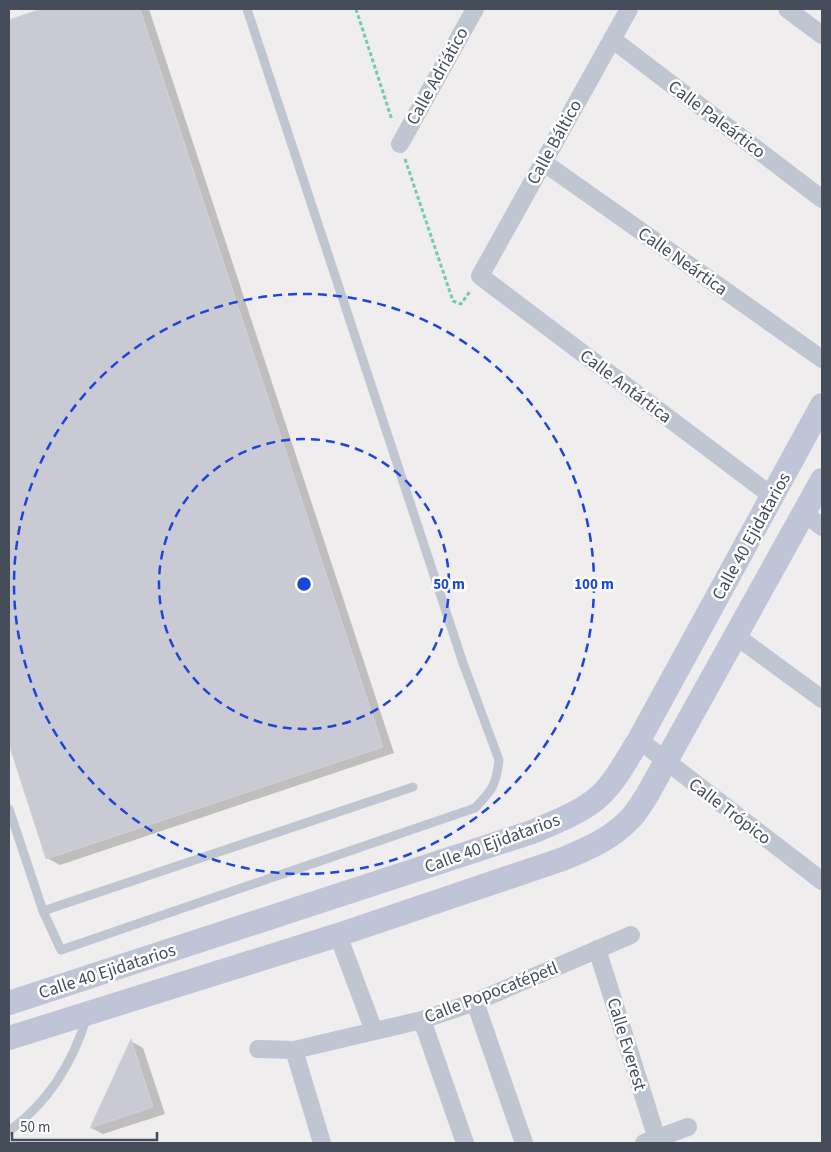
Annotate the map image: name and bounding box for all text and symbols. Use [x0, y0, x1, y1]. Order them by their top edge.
street label: Calle Adriático [400, 23, 475, 130]
street label: Calle Paleártico [663, 74, 771, 164]
street label: Calle Báltico [521, 95, 588, 189]
street label: Calle Neártica [633, 221, 733, 302]
street label: Calle Antártica [575, 344, 677, 429]
street label: Calle 40 Ejidatarios [706, 468, 797, 605]
text: 50 m [433, 574, 465, 595]
text: 100 m [574, 574, 614, 595]
centre of rings [295, 575, 313, 593]
street label: Calle Trópico [683, 772, 776, 851]
street label: Calle 40 Ejidatarios [421, 807, 563, 880]
street label: Calle 40 Ejidatarios [36, 938, 179, 1005]
street label: Calle Popocatépetl [421, 955, 562, 1029]
street label: Calle Everest [601, 995, 652, 1094]
scale bar [12, 1110, 158, 1142]
text: 50 m [20, 1117, 50, 1138]

